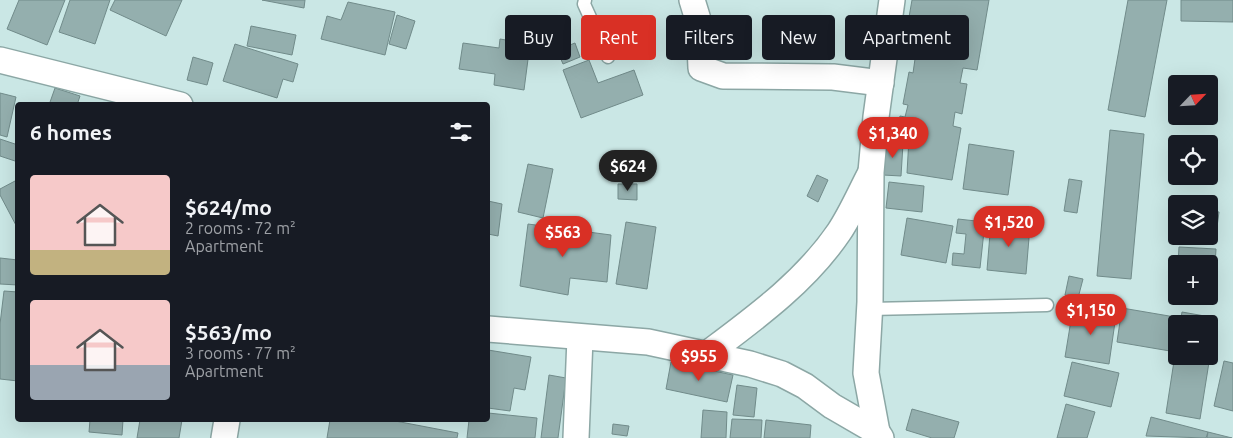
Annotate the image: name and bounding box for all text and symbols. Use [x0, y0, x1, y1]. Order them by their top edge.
chip: Buy [505, 15, 571, 60]
chip: Rent [581, 15, 656, 60]
chip: Filters [666, 15, 752, 60]
chip: New [762, 15, 835, 60]
chip: Apartment [845, 15, 969, 60]
north arrow [1168, 75, 1218, 125]
map controls [1168, 75, 1218, 365]
pin: $1,340 [852, 116, 934, 159]
icon: filters [447, 118, 475, 146]
text: 6 homes [30, 120, 112, 144]
text: $1,340 [868, 124, 918, 142]
button: locate [1168, 135, 1218, 185]
pin: $624 [598, 150, 658, 192]
text: $624 [610, 157, 646, 175]
icon: home [70, 195, 130, 255]
text: $624/mo [185, 195, 272, 219]
button: layers [1168, 195, 1218, 245]
pin: $1,520 [968, 206, 1050, 248]
text: $1,520 [984, 213, 1034, 231]
pin: $563 [533, 216, 593, 258]
text: 2 rooms · 72 m² [185, 219, 296, 237]
text: $563 [545, 223, 581, 241]
text: Apartment [185, 237, 263, 255]
button: + [1168, 255, 1218, 305]
pin: $1,150 [1050, 294, 1132, 336]
text: $1,150 [1066, 301, 1116, 319]
button: − [1168, 315, 1218, 365]
icon: home [70, 320, 130, 380]
text: $563/mo [185, 320, 272, 344]
pin: $955 [669, 340, 729, 382]
text: 3 rooms · 77 m² [185, 344, 296, 362]
text: $955 [681, 347, 717, 365]
text: Apartment [185, 362, 263, 380]

